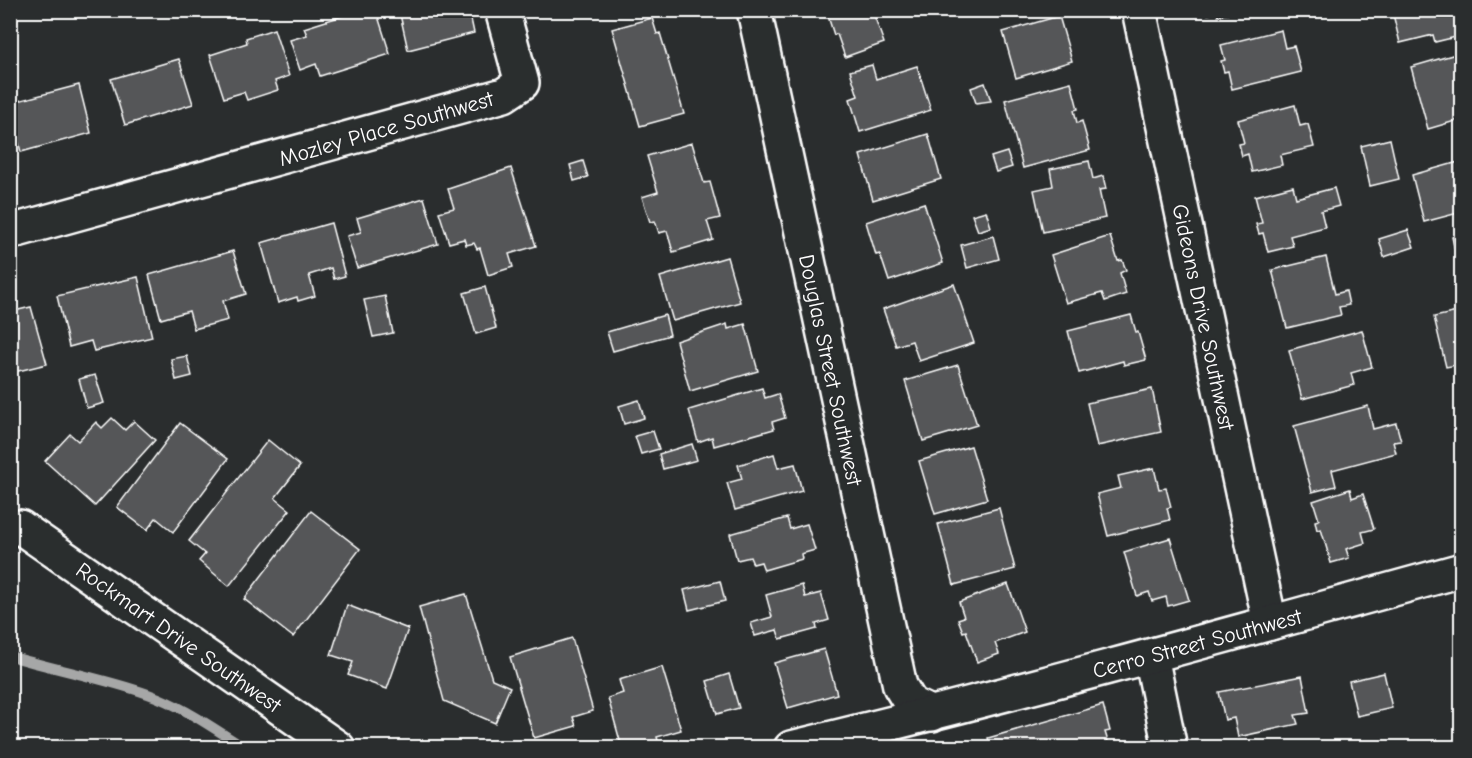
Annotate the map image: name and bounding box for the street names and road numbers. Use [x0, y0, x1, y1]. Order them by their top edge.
street label: Mozley Place Southwest [276, 86, 497, 172]
street label: Gideons Drive Southwest [1166, 202, 1240, 433]
street label: Douglas Street Southwest [793, 252, 867, 489]
street label: Rockmart Drive Southwest [71, 557, 287, 719]
street label: Cerro Street Southwest [1090, 603, 1305, 684]

